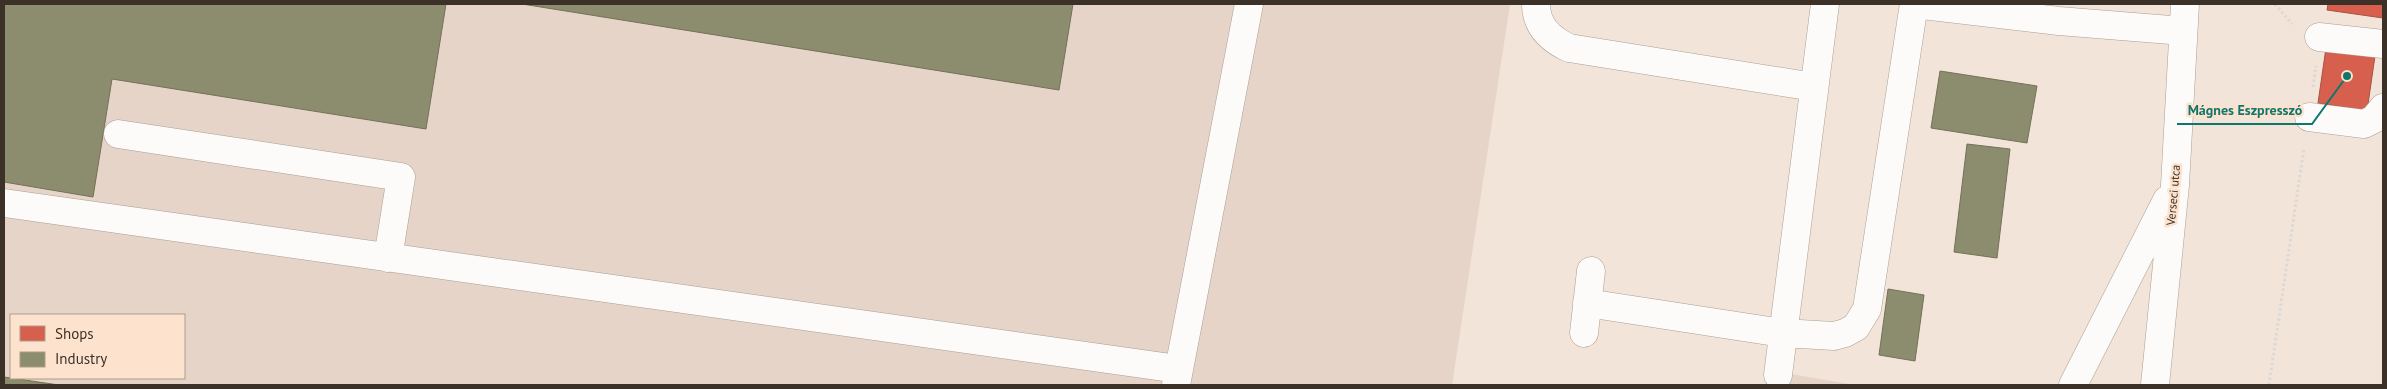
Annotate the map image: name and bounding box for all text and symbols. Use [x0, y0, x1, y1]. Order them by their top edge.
callout: Mágnes Eszpresszó [2177, 95, 2312, 124]
text: Mágnes Eszpresszó [2188, 101, 2303, 119]
street label: Verseci utca [2163, 164, 2183, 227]
legend [10, 314, 185, 379]
text: Shops [55, 324, 94, 343]
text: Industry [55, 349, 107, 368]

